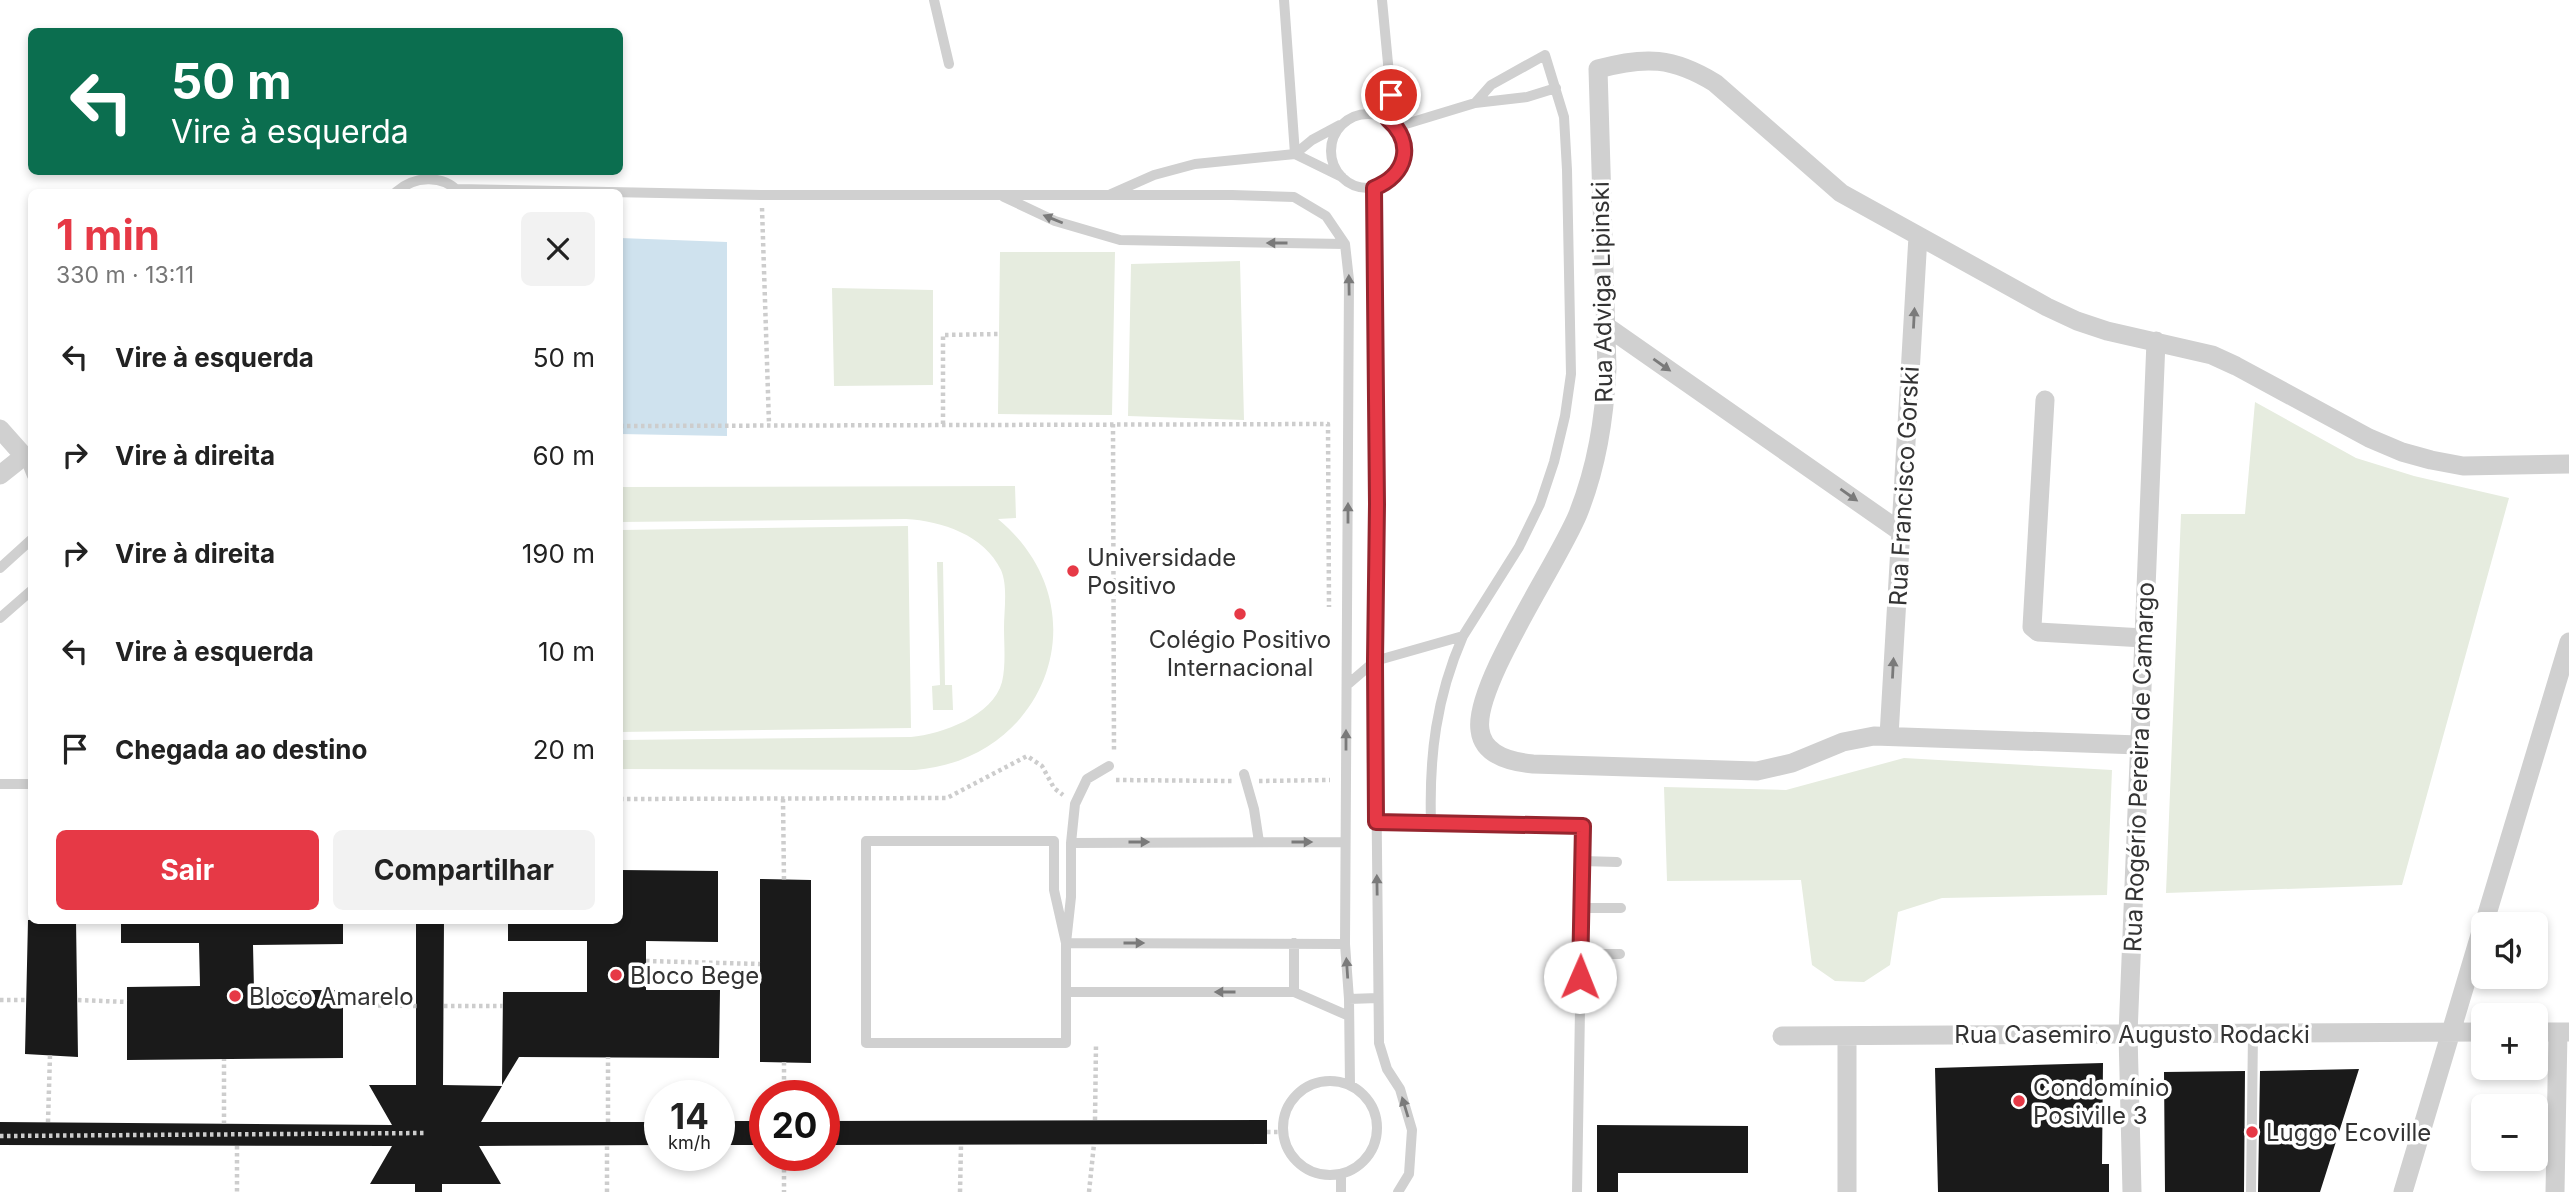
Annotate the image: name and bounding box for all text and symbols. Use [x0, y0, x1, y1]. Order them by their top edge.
text: 50 m [171, 52, 292, 111]
icon: left [56, 56, 147, 147]
pin [1361, 65, 1421, 125]
icon: arrive [1372, 76, 1410, 114]
text: Vire à esquerda [171, 112, 409, 151]
street label: Rua Adviga Lipinski [1586, 181, 1618, 403]
text: 1 min [56, 209, 160, 260]
button: close [521, 212, 595, 286]
one-way arrow [1042, 214, 1063, 225]
one-way arrow [1266, 237, 1288, 249]
text: 330 m · 13:11 [56, 261, 194, 289]
one-way arrow [1343, 274, 1354, 296]
one-way arrow [1908, 307, 1919, 329]
icon: left [56, 338, 94, 376]
text: Vire à esquerda [115, 342, 314, 373]
text: 50 m [533, 342, 595, 373]
one-way arrow [1653, 358, 1671, 372]
street label: Rua Francisco Gorski [1883, 365, 1925, 607]
icon: right [56, 436, 94, 474]
text: Vire à direita [115, 440, 275, 471]
text: 60 m [532, 440, 595, 471]
one-way arrow [1840, 488, 1858, 502]
one-way arrow [1342, 501, 1353, 523]
icon: right [56, 534, 94, 572]
text: Vire à direita [115, 538, 275, 569]
text: 190 m [522, 538, 595, 569]
place label: Universidade Positivo [1087, 543, 1236, 600]
marker: Universidade Positivo [1065, 563, 1081, 579]
street label: Rua Rogério Pereira de Camargo [2118, 582, 2160, 952]
marker: Colégio Positivo Internacional [1232, 606, 1248, 622]
place label: Colégio Positivo Internacional [1149, 625, 1331, 682]
icon: left [56, 632, 94, 670]
text: Vire à esquerda [115, 636, 314, 667]
text: 10 m [538, 636, 595, 667]
one-way arrow [1888, 657, 1899, 679]
one-way arrow [1340, 729, 1352, 751]
icon: arrive [56, 730, 94, 768]
text: Chegada ao destino [115, 734, 367, 765]
text: 20 m [533, 734, 595, 765]
button: Sair [56, 830, 319, 910]
button: Compartilhar [333, 830, 595, 910]
one-way arrow [1129, 836, 1151, 848]
one-way arrow [1291, 836, 1313, 848]
one-way arrow [1371, 874, 1383, 896]
map controls [2471, 912, 2548, 1171]
button: sound [2471, 912, 2548, 989]
one-way arrow [1124, 937, 1146, 949]
position arrow [1543, 940, 1617, 1014]
one-way arrow [1341, 956, 1352, 978]
place label: Bloco Bege [630, 961, 759, 990]
marker: Bloco Bege [608, 967, 624, 983]
place label: Bloco Amarelo [249, 982, 414, 1011]
one-way arrow [1214, 986, 1236, 998]
marker: Bloco Amarelo [227, 988, 243, 1004]
button: + [2471, 1003, 2548, 1080]
street label: Rua Casemiro Augusto Rodacki [1954, 1020, 2310, 1049]
place label: Condomínio Posiville 3 [2033, 1073, 2169, 1130]
speed limit sign: 20 [749, 1080, 840, 1171]
marker: Condomínio Posiville 3 [2011, 1093, 2027, 1109]
button: − [2471, 1094, 2548, 1171]
text: 14 [670, 1095, 709, 1137]
one-way arrow [1400, 1096, 1410, 1117]
place label: Luggo Ecoville [2266, 1118, 2431, 1147]
marker: Luggo Ecoville [2244, 1124, 2260, 1140]
text: km/h [668, 1132, 711, 1153]

